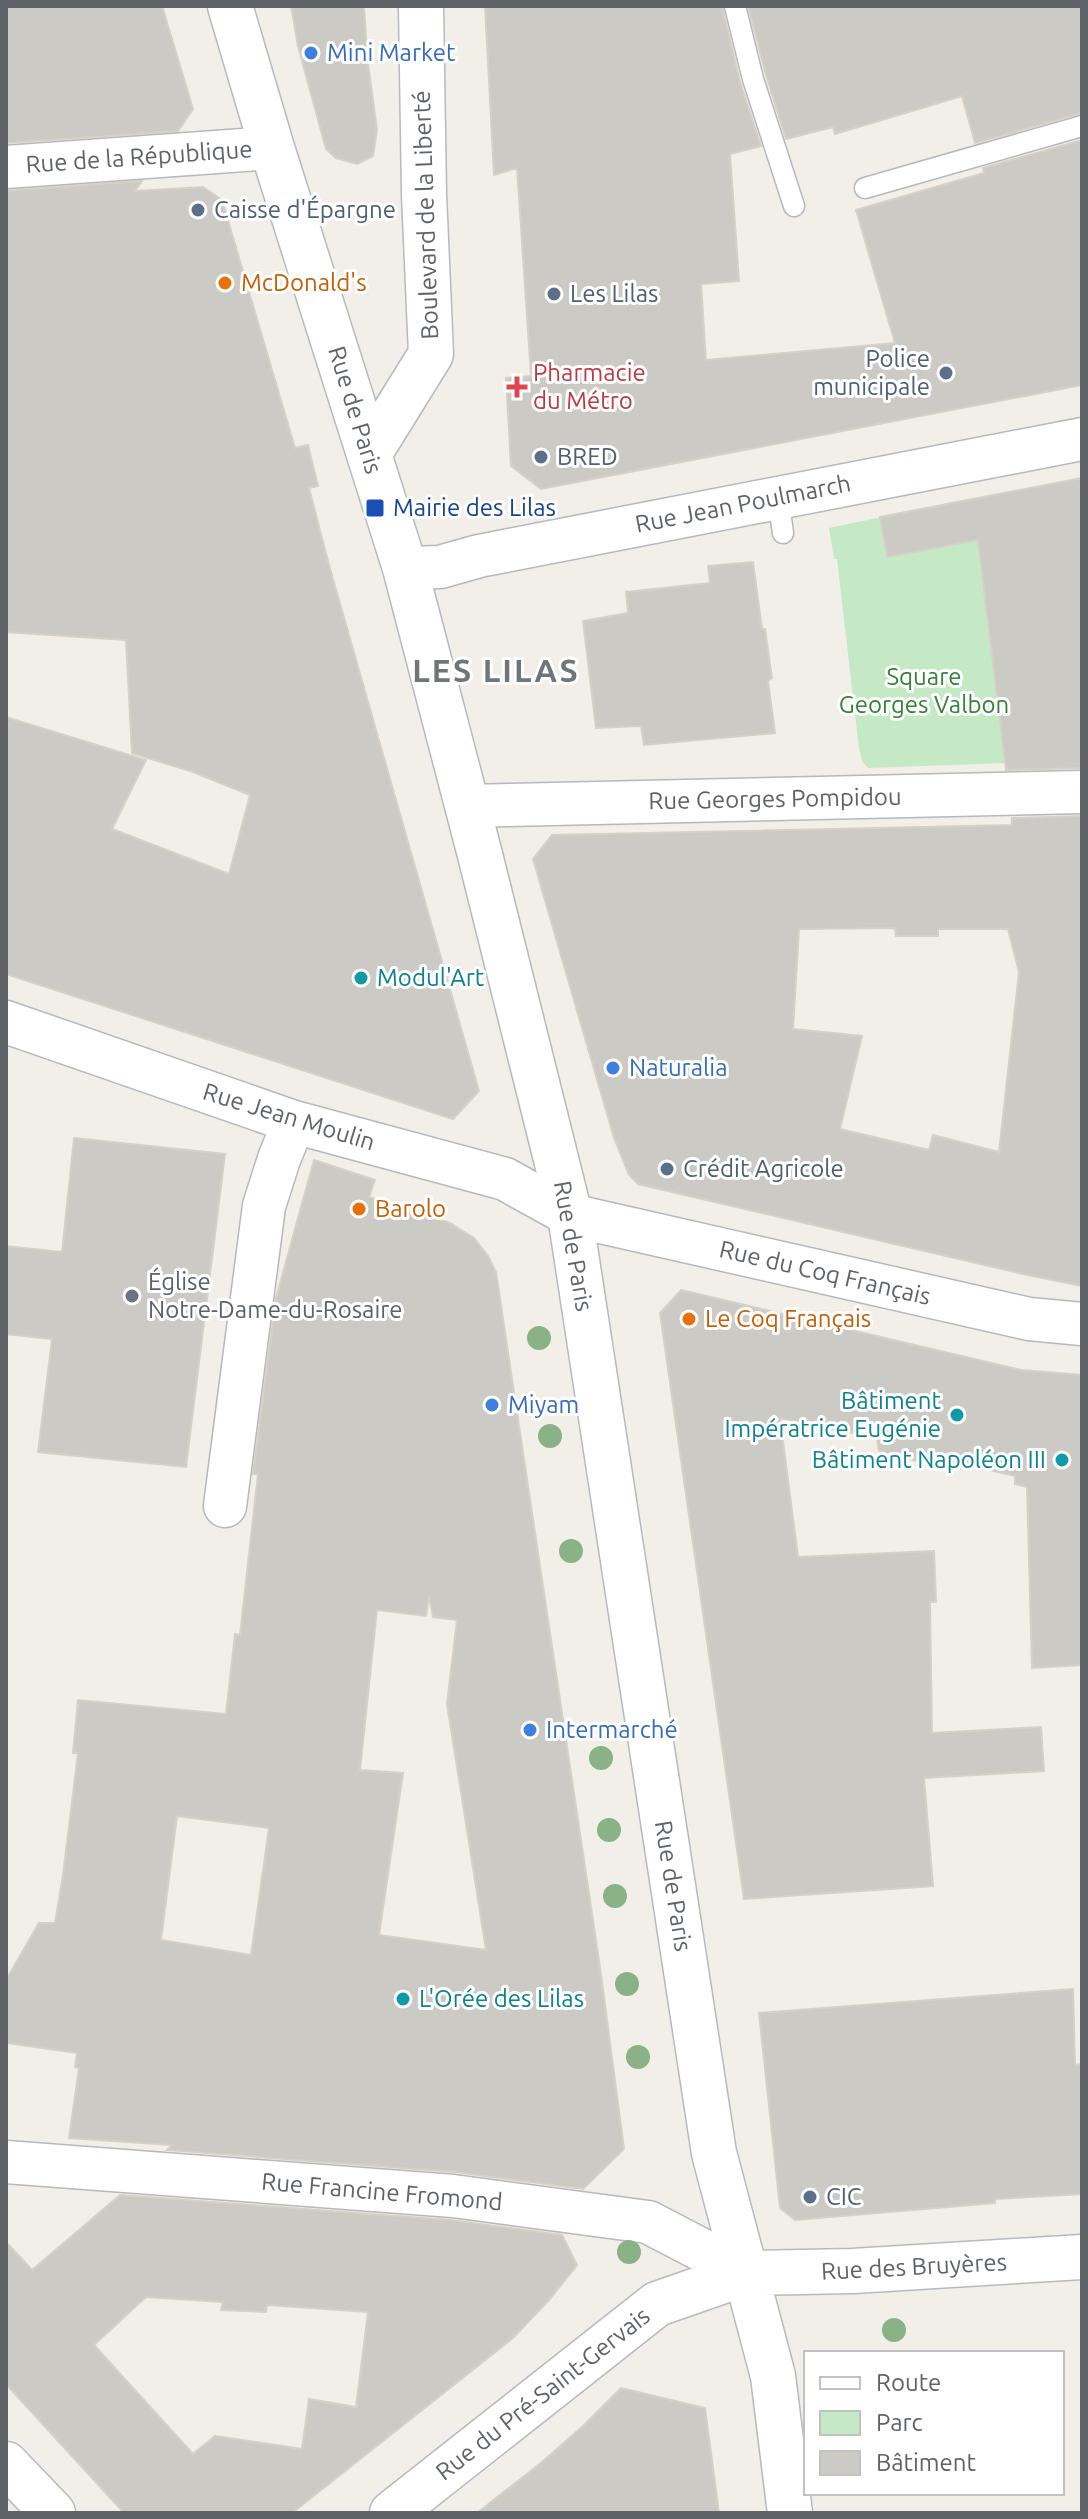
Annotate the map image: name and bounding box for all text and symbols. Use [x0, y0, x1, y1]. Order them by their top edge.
place label: Mini Market [327, 39, 456, 66]
marker: Mini Market [302, 44, 320, 62]
street label: Boulevard de la Liberté [408, 90, 443, 340]
street label: Rue de la République [25, 135, 253, 178]
place label: Caisse d'Épargne [214, 195, 396, 223]
marker: Caisse d'Épargne [189, 201, 207, 219]
place label: McDonald's [241, 269, 367, 296]
marker: McDonald's [216, 274, 234, 292]
place label: Les Lilas [570, 280, 659, 307]
marker: Les Lilas [545, 285, 563, 303]
street label: Rue de Paris [323, 343, 388, 477]
place label: Police municipale [813, 345, 930, 400]
place label: Pharmacie du Métro [533, 359, 646, 414]
marker: Police municipale [937, 364, 955, 382]
marker: Pharmacie du Métro [508, 378, 526, 396]
place label: BRED [557, 443, 618, 470]
marker: BRED [532, 448, 550, 466]
street label: Rue Jean Poulmarch [633, 469, 853, 538]
place label: Mairie des Lilas [393, 494, 556, 521]
marker: Mairie des Lilas [364, 497, 386, 519]
district label: LES LILAS [412, 652, 580, 688]
park label: Square Georges Valbon [839, 663, 1009, 718]
street label: Rue Georges Pompidou [648, 783, 902, 814]
place label: Modul'Art [377, 964, 485, 991]
marker: Modul'Art [352, 969, 370, 987]
place label: Naturalia [629, 1054, 727, 1081]
marker: Naturalia [604, 1059, 622, 1077]
street label: Rue Jean Moulin [200, 1078, 378, 1156]
place label: Crédit Agricole [683, 1155, 844, 1182]
marker: Crédit Agricole [658, 1160, 676, 1178]
street label: Rue de Paris [549, 1179, 598, 1313]
place label: Barolo [375, 1195, 446, 1222]
marker: Barolo [350, 1200, 368, 1218]
street label: Rue du Coq Français [717, 1235, 933, 1310]
place label: Église Notre-Dame-du-Rosaire [148, 1267, 403, 1323]
marker: Église Notre-Dame-du-Rosaire [123, 1287, 141, 1305]
place label: Le Coq Français [705, 1305, 871, 1332]
marker: Le Coq Français [680, 1310, 698, 1328]
place label: Bâtiment Impératrice Eugénie [724, 1387, 942, 1442]
place label: Miyam [508, 1391, 579, 1418]
marker: Miyam [483, 1396, 501, 1414]
marker: Bâtiment Impératrice Eugénie [948, 1406, 966, 1424]
place label: Bâtiment Napoléon III [812, 1446, 1046, 1473]
marker: Bâtiment Napoléon III [1053, 1451, 1071, 1469]
place label: Intermarché [546, 1716, 678, 1743]
marker: Intermarché [521, 1721, 539, 1739]
street label: Rue de Paris [650, 1819, 697, 1953]
place label: L'Orée des Lilas [419, 1985, 584, 2012]
marker: L'Orée des Lilas [394, 1990, 412, 2008]
street label: Rue Francine Fromond [260, 2168, 504, 2215]
place label: CIC [826, 2183, 862, 2210]
marker: CIC [801, 2188, 819, 2206]
street label: Rue des Bruyères [820, 2248, 1008, 2285]
street label: Rue du Pré-Saint-Gervais [431, 2302, 655, 2485]
legend [804, 2351, 1064, 2495]
text: Route [876, 2369, 941, 2396]
text: Parc [876, 2409, 923, 2436]
text: Bâtiment [876, 2449, 977, 2476]

